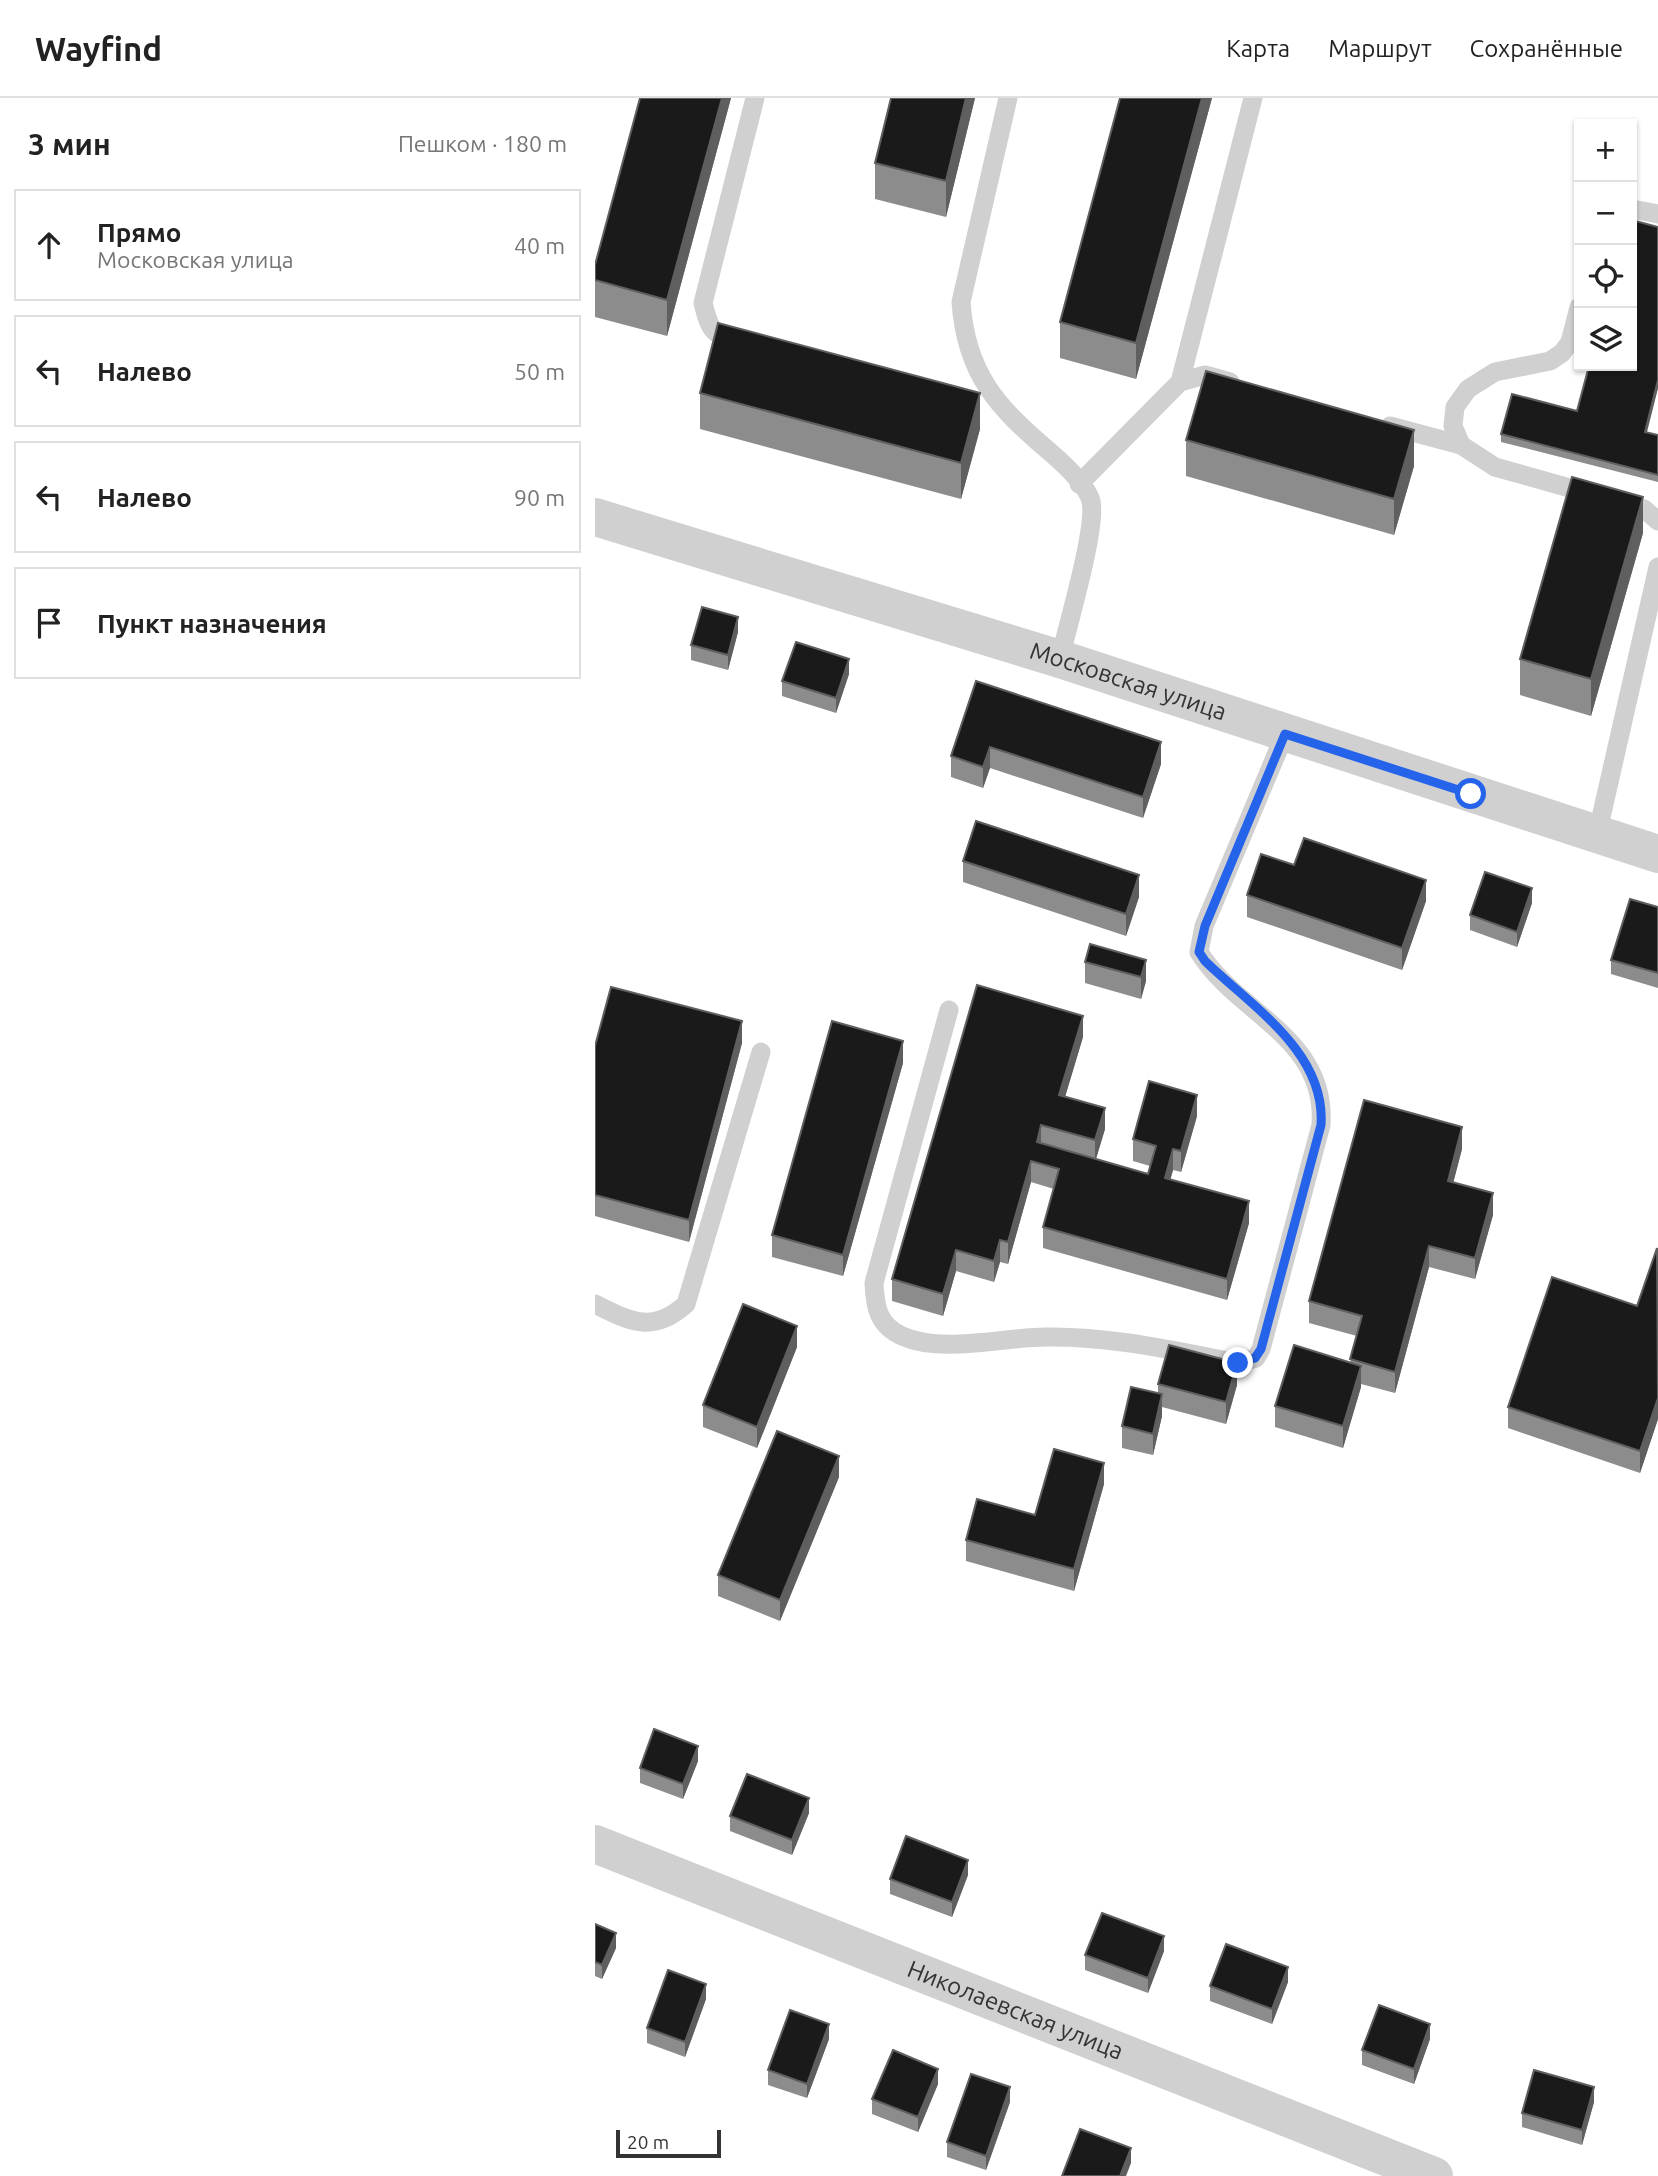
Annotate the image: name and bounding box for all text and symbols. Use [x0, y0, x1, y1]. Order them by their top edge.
text: Wayfind [35, 30, 162, 67]
text: Карта [1226, 35, 1290, 62]
text: Маршрут [1328, 35, 1432, 62]
text: Сохранённые [1470, 35, 1623, 62]
map controls [1574, 119, 1637, 371]
button: + [1574, 119, 1637, 182]
text: 3 мин [28, 127, 111, 161]
text: Пешком · 180 m [398, 131, 567, 156]
button: − [1574, 182, 1637, 245]
text: Прямо [97, 218, 181, 247]
icon: ahead [30, 226, 68, 264]
text: 40 m [514, 233, 565, 258]
button: locate [1574, 245, 1637, 308]
text: Московская улица [97, 247, 294, 272]
button: layers [1574, 308, 1637, 371]
icon: left [30, 352, 68, 390]
text: Налево [97, 357, 192, 386]
text: 50 m [514, 359, 565, 384]
icon: left [30, 478, 68, 516]
text: Налево [97, 483, 192, 512]
text: 90 m [514, 485, 565, 510]
icon: arrive [30, 604, 68, 642]
text: Пункт назначения [97, 609, 327, 638]
street label: Московская улица [1027, 637, 1230, 725]
route start [1455, 778, 1486, 809]
route end [1222, 1347, 1253, 1378]
street label: Николаевская улица [904, 1955, 1127, 2065]
scale bar [616, 2127, 721, 2159]
text: 20 m [627, 2131, 669, 2153]

